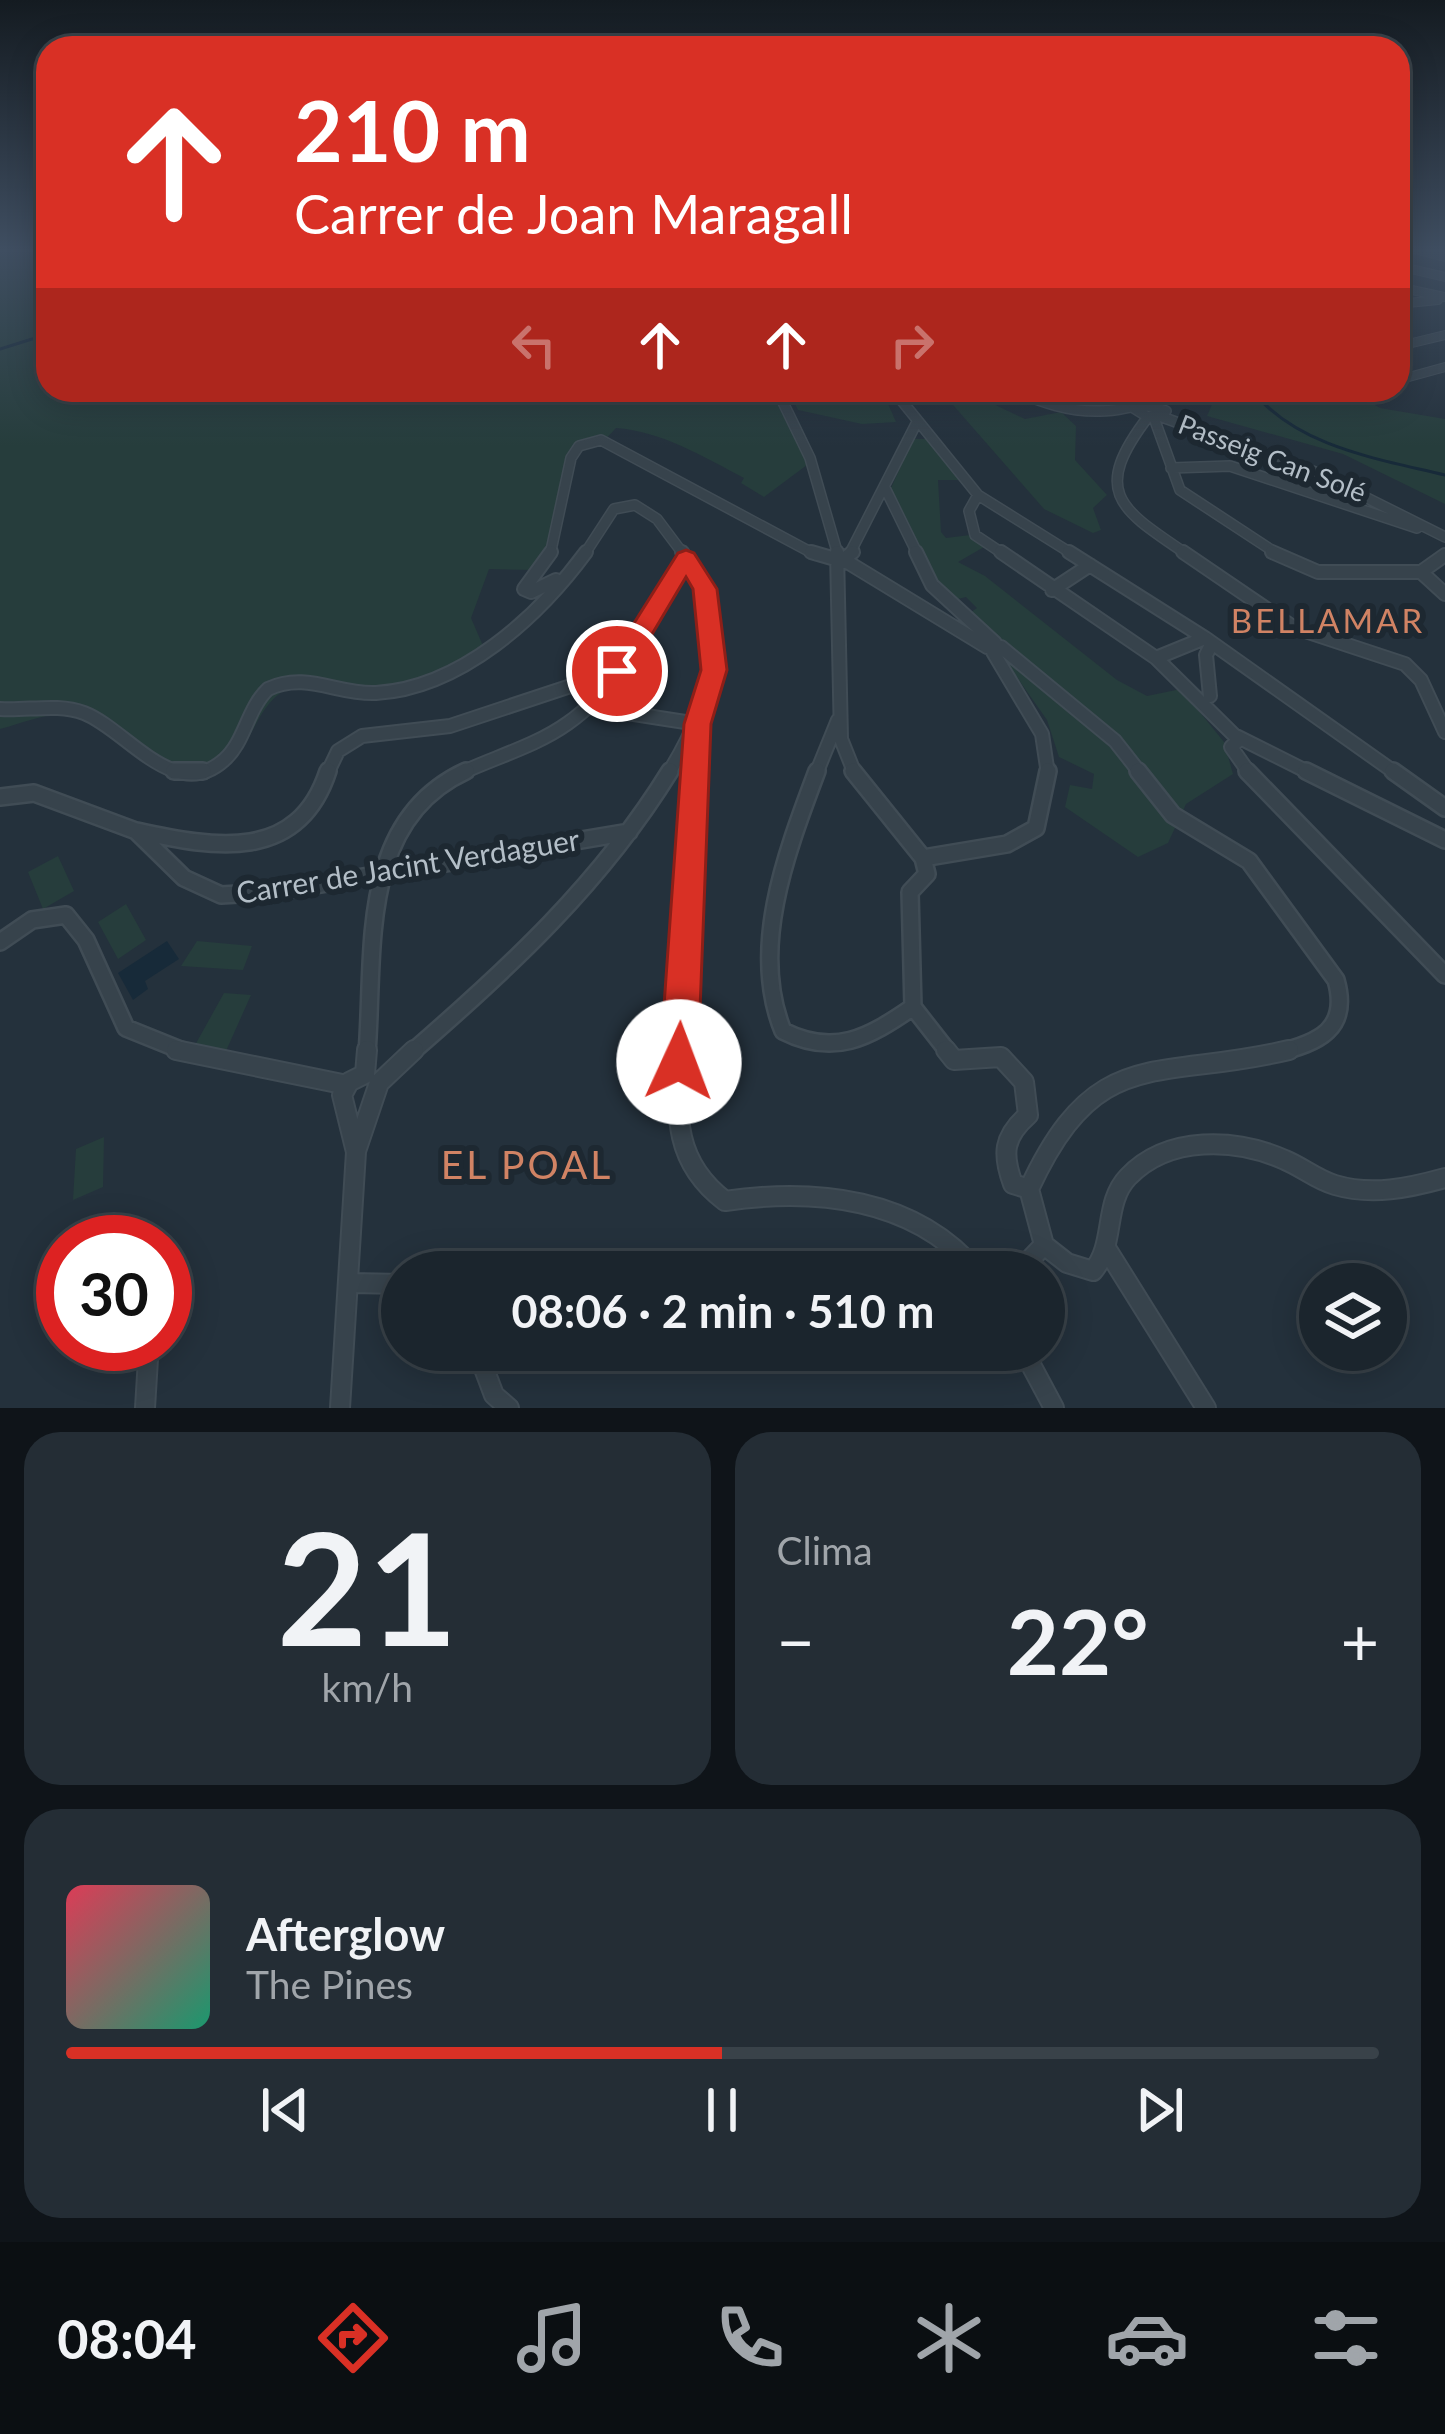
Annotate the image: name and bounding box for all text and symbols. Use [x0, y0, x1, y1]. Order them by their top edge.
text: 210 m [294, 79, 531, 180]
icon: ahead [96, 84, 252, 240]
text: Carrer de Joan Maragall [294, 181, 853, 246]
icon: left [501, 312, 567, 378]
icon: ahead [627, 312, 693, 378]
icon: ahead [753, 312, 819, 378]
icon: right [879, 312, 945, 378]
street label: Passeig Can Solé [1174, 407, 1371, 509]
district label: BELLAMAR [1231, 600, 1425, 640]
pin [566, 620, 668, 722]
icon: arrive [584, 638, 650, 704]
street label: Carrer de Jacint Verdaguer [234, 820, 582, 910]
position arrow [616, 999, 742, 1125]
district label: EL POAL [441, 1141, 613, 1187]
speed limit sign: 30 [36, 1215, 192, 1371]
map controls [1299, 1263, 1407, 1371]
button: layers [1299, 1263, 1407, 1371]
text: 08:06 · 2 min · 510 m [512, 1284, 934, 1338]
text: 21 [277, 1492, 458, 1679]
text: Clima [777, 1527, 873, 1573]
text: 22° [1007, 1586, 1149, 1694]
text: − [777, 1601, 815, 1680]
text: + [1341, 1601, 1379, 1680]
text: km/h [322, 1664, 413, 1710]
text: Afterglow [246, 1907, 445, 1961]
text: The Pines [246, 1961, 413, 2007]
icon: previous [252, 2077, 318, 2143]
icon: pause [689, 2077, 755, 2143]
icon: next [1127, 2077, 1193, 2143]
icon: directions [311, 2296, 395, 2380]
icon: music [510, 2296, 594, 2380]
icon: phone [708, 2296, 792, 2380]
icon: climate [907, 2296, 991, 2380]
icon: car [1105, 2296, 1189, 2380]
icon: filters [1304, 2296, 1388, 2380]
text: 08:04 [57, 2306, 196, 2371]

